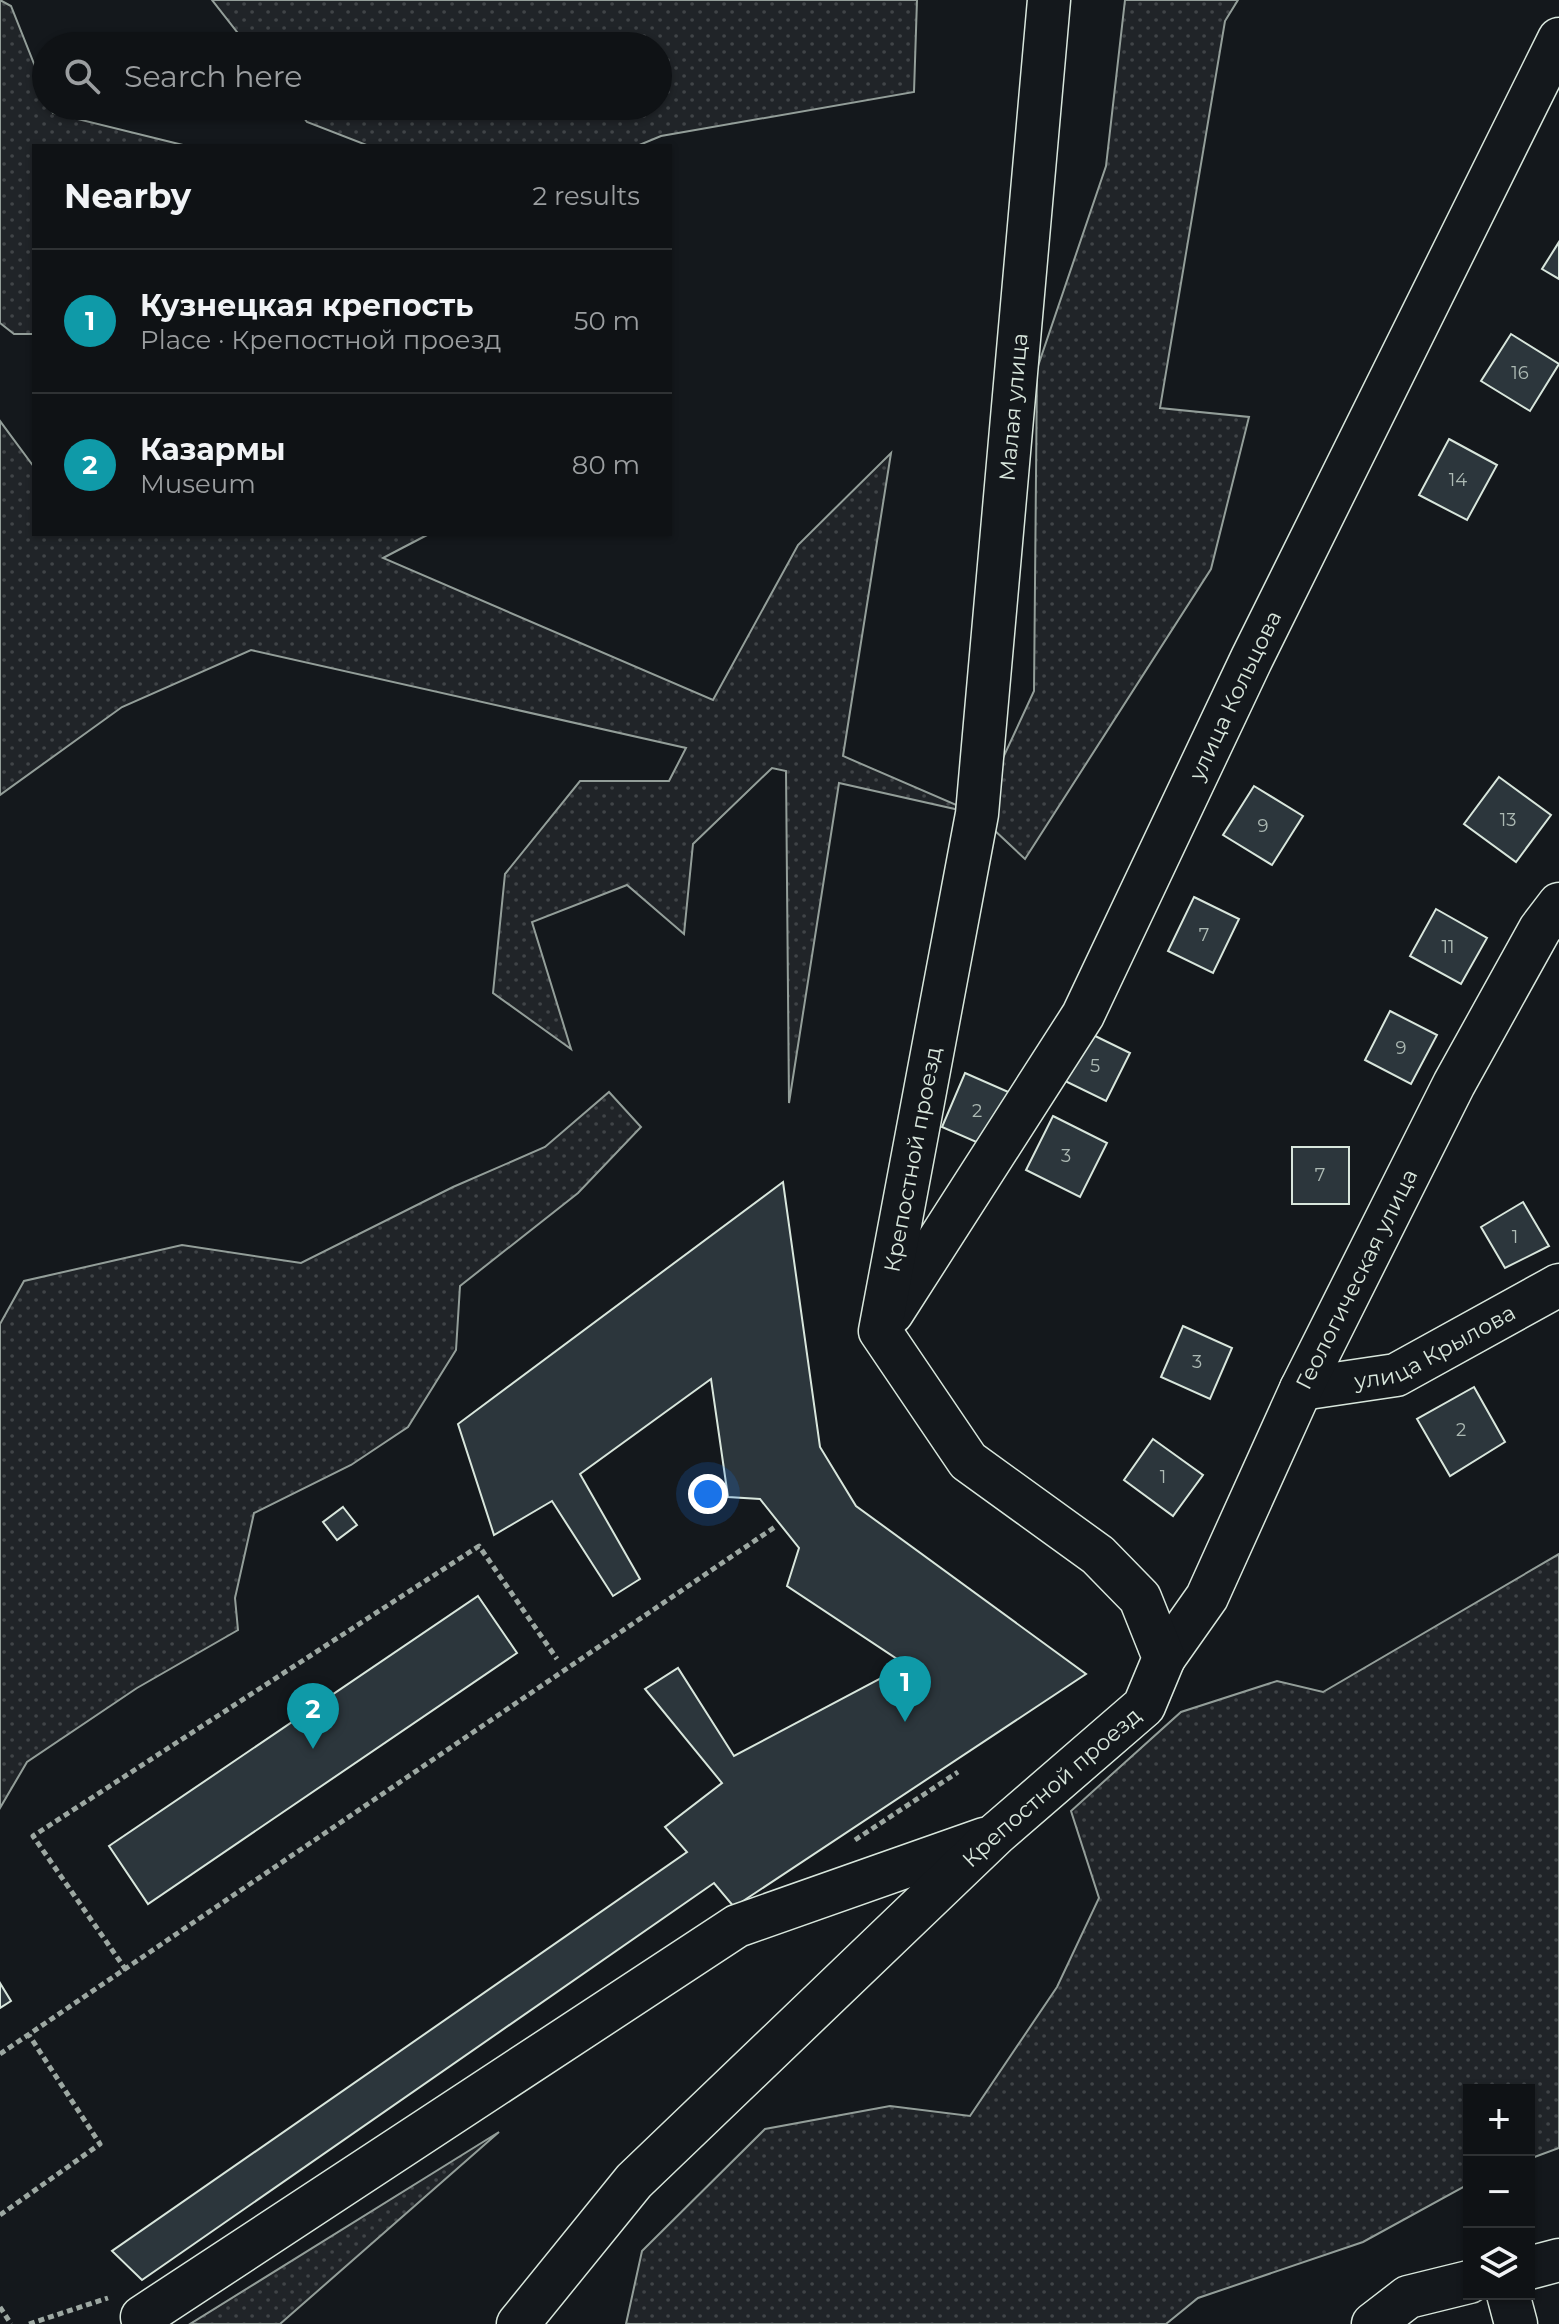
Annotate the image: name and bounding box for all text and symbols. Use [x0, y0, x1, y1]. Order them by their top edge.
search box [32, 32, 672, 120]
icon: search [60, 54, 104, 98]
text: Search here [124, 58, 302, 95]
text: Nearby [64, 175, 191, 217]
text: 2 results [532, 180, 640, 212]
text: Кузнецкая крепость [140, 287, 473, 324]
text: 1 [85, 305, 95, 337]
text: 50 m [574, 305, 640, 337]
text: Place · Крепостной проезд [140, 324, 502, 356]
street label: Малая улица [993, 332, 1033, 482]
house number: 16 [1511, 362, 1529, 384]
text: Казармы [140, 431, 286, 468]
text: 2 [82, 449, 98, 481]
text: 80 m [572, 449, 640, 481]
text: Museum [140, 468, 256, 500]
house number: 14 [1449, 469, 1467, 491]
street label: улица Кольцова [1182, 606, 1287, 785]
house number: 13 [1500, 809, 1516, 831]
house number: 9 [1258, 815, 1269, 837]
house number: 7 [1199, 924, 1209, 946]
house number: 11 [1442, 936, 1455, 958]
house number: 9 [1396, 1037, 1407, 1059]
street label: Крепостной проезд [878, 1045, 947, 1274]
house number: 5 [1090, 1055, 1100, 1077]
house number: 2 [972, 1100, 982, 1122]
house number: 3 [1061, 1145, 1071, 1167]
street label: Геологическая улица [1290, 1164, 1423, 1394]
house number: 7 [1315, 1164, 1325, 1186]
house number: 1 [1512, 1226, 1518, 1248]
street label: улица Крылова [1351, 1298, 1520, 1395]
house number: 3 [1192, 1351, 1202, 1373]
house number: 2 [1456, 1419, 1466, 1441]
house number: 1 [1160, 1466, 1166, 1488]
your location [688, 1474, 728, 1514]
pin: 1 [879, 1656, 931, 1722]
pin: 2 [287, 1683, 339, 1749]
street label: Крепостной проезд [956, 1702, 1146, 1873]
map controls [1463, 2084, 1535, 2300]
button: + [1463, 2084, 1535, 2156]
button: − [1463, 2156, 1535, 2228]
button: layers [1463, 2228, 1535, 2300]

